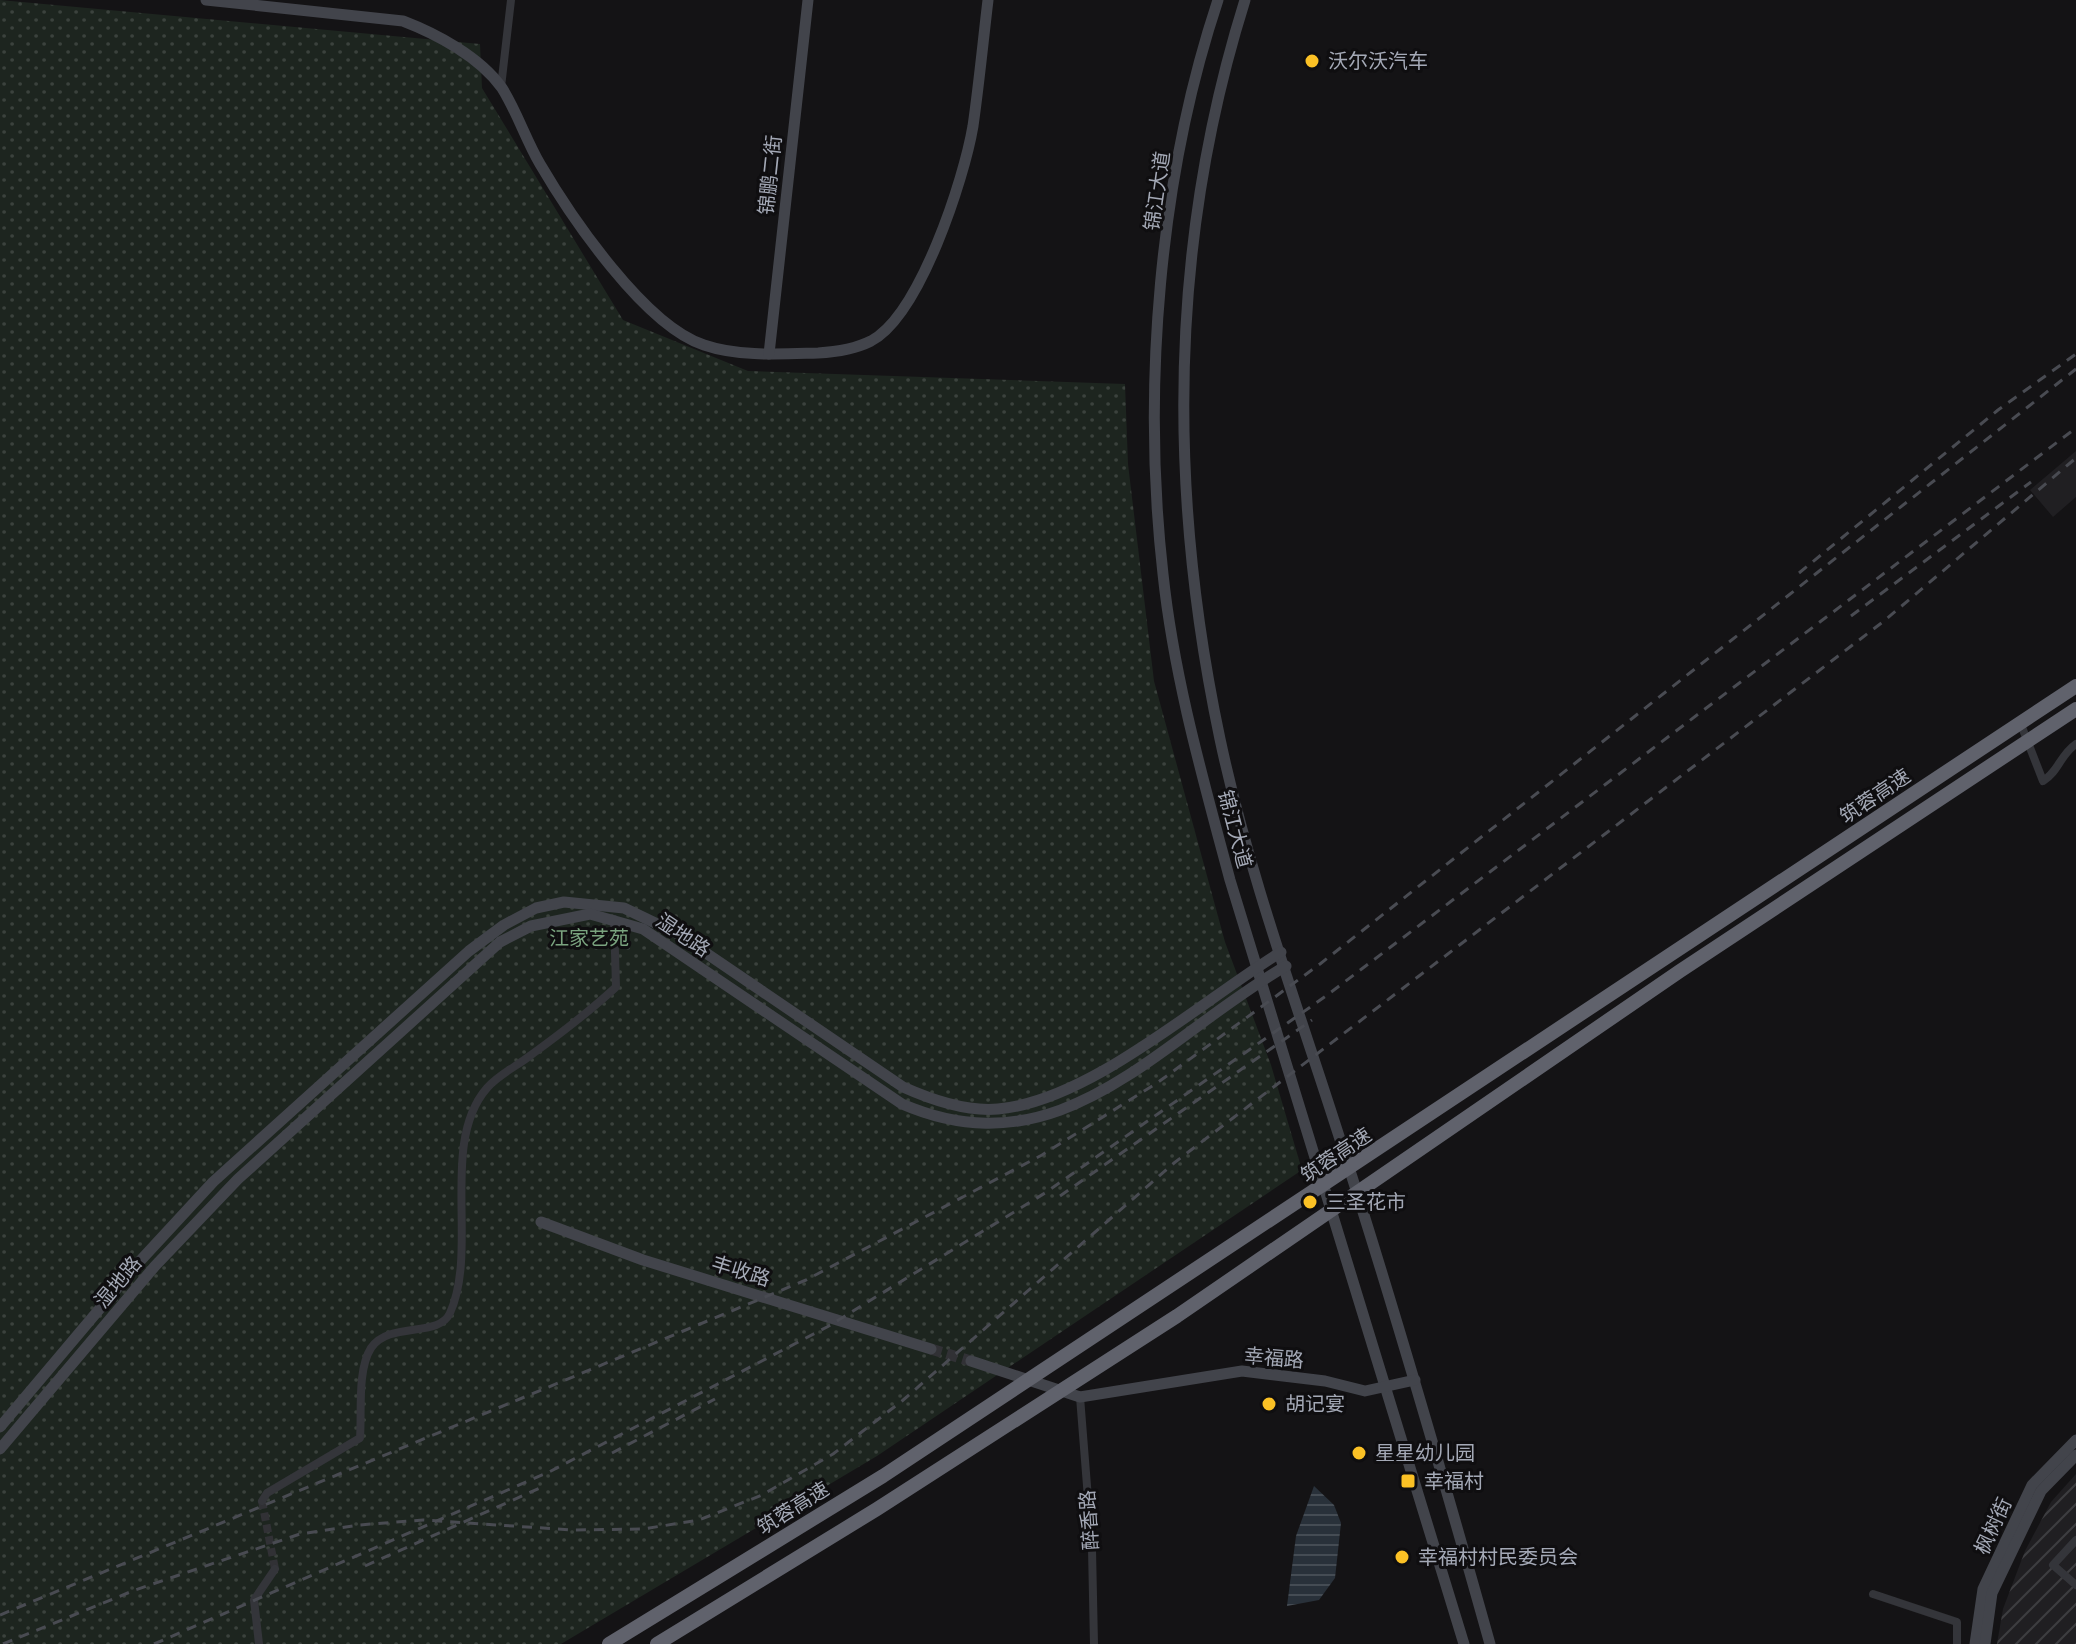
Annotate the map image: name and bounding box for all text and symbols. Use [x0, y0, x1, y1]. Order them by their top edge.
place label: 沃尔沃汽车 [1328, 48, 1428, 72]
marker: 沃尔沃汽车 [1303, 52, 1321, 70]
street label: 锦鹏二街 [753, 134, 785, 216]
street label: 锦江大道 [1139, 150, 1173, 232]
street label: 筑蓉高速 [1835, 763, 1914, 827]
street label: 锦江大道 [1214, 787, 1258, 870]
street label: 湿地路 [652, 907, 715, 961]
park label: 江家艺苑 [549, 925, 629, 949]
street label: 筑蓉高速 [1296, 1122, 1375, 1186]
place label: 三圣花市 [1326, 1189, 1406, 1213]
marker: 三圣花市 [1301, 1193, 1319, 1211]
street label: 丰收路 [709, 1250, 773, 1290]
street label: 湿地路 [89, 1251, 146, 1312]
street label: 幸福路 [1243, 1342, 1305, 1372]
place label: 胡记宴 [1285, 1391, 1345, 1415]
marker: 胡记宴 [1260, 1395, 1278, 1413]
place label: 星星幼儿园 [1375, 1440, 1475, 1464]
marker: 星星幼儿园 [1350, 1444, 1368, 1462]
place label: 幸福村 [1424, 1468, 1484, 1492]
marker: 幸福村 [1399, 1472, 1417, 1490]
street label: 筑蓉高速 [752, 1476, 833, 1539]
street label: 醉香路 [1074, 1489, 1102, 1551]
street label: 枫树街 [1969, 1493, 2016, 1558]
place label: 幸福村村民委员会 [1418, 1544, 1578, 1568]
marker: 幸福村村民委员会 [1393, 1548, 1411, 1566]

